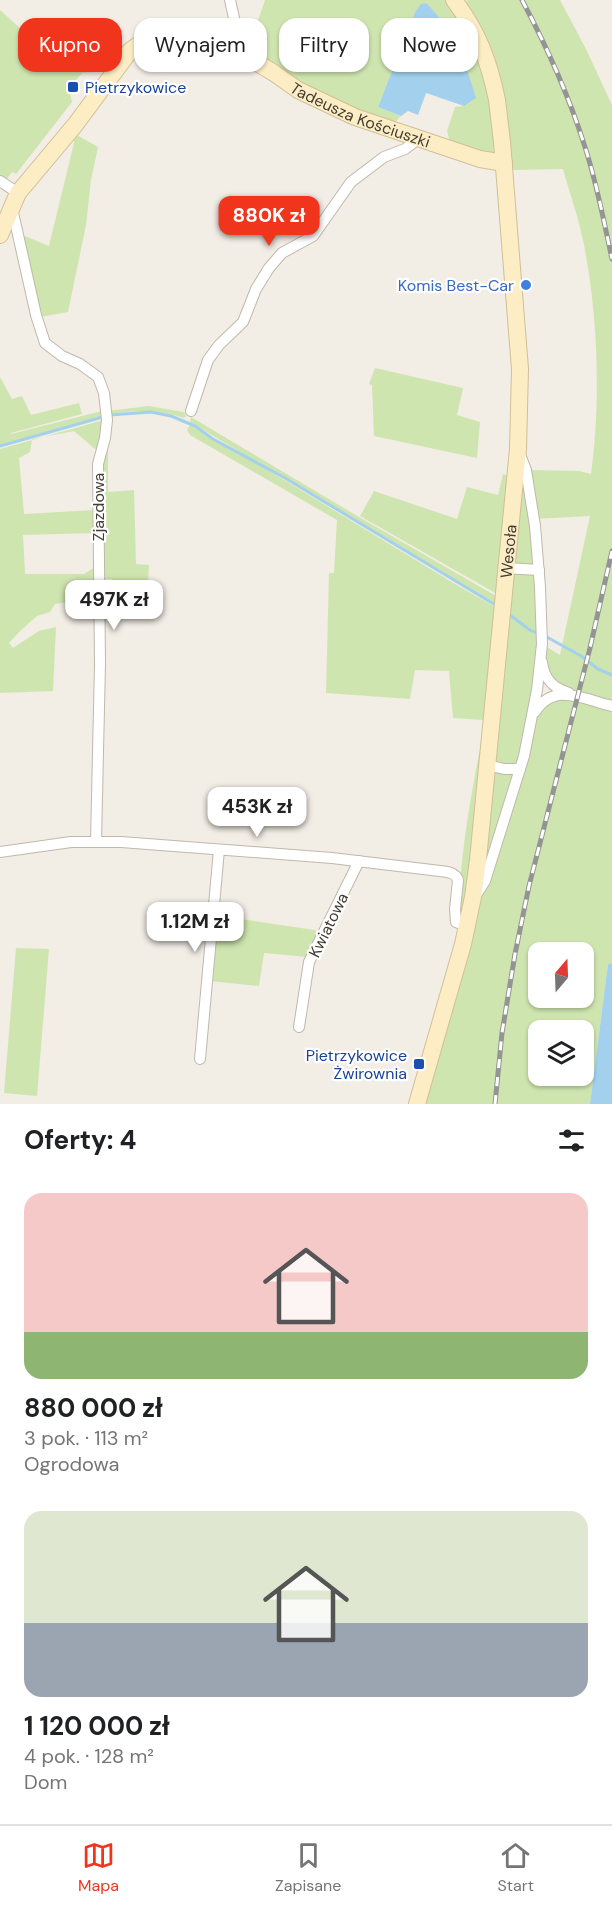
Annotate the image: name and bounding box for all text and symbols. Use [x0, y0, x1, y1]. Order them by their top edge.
chip: Kupno [18, 18, 122, 72]
chip: Wynajem [134, 18, 267, 72]
chip: Filtry [279, 18, 369, 72]
chip: Nowe [381, 18, 478, 72]
place label: Pietrzykowice [85, 77, 186, 98]
street label: Tadeusza Kościuszki [286, 78, 433, 153]
marker: Pietrzykowice [66, 80, 80, 94]
pin: 880K zł [214, 196, 324, 247]
text: 880K zł [233, 202, 305, 228]
place label: Komis Best-Car [398, 275, 514, 296]
marker: Komis Best-Car [519, 278, 533, 292]
street label: Zjazdowa [88, 473, 109, 541]
street label: Wesoła [495, 523, 522, 579]
pin: 497K zł [59, 580, 169, 631]
text: 497K zł [79, 586, 149, 612]
pin: 453K zł [202, 787, 312, 838]
text: 453K zł [222, 793, 292, 819]
street label: Kwiatowa [304, 889, 353, 961]
pin: 1.12M zł [133, 902, 257, 953]
text: 1.12M zł [161, 908, 229, 934]
north arrow [528, 942, 594, 1008]
map controls [528, 942, 594, 1086]
button: layers [528, 1020, 594, 1086]
place label: Pietrzykowice Żwirownia [306, 1045, 407, 1084]
marker: Pietrzykowice Żwirownia [412, 1057, 426, 1071]
text: Oferty: 4 [24, 1123, 136, 1157]
icon: filters [555, 1124, 588, 1157]
icon: home [252, 1232, 360, 1340]
text: 880 000 zł [24, 1391, 163, 1425]
text: 3 pok. · 113 m² [24, 1425, 148, 1451]
text: Ogrodowa [24, 1451, 119, 1477]
icon: home [252, 1550, 360, 1658]
text: 1 120 000 zł [24, 1709, 170, 1743]
text: 4 pok. · 128 m² [24, 1743, 154, 1769]
text: Dom [24, 1769, 67, 1795]
tab: Mapa [78, 1839, 119, 1896]
tab: Zapisane [275, 1839, 341, 1896]
tab: Start [497, 1839, 534, 1896]

